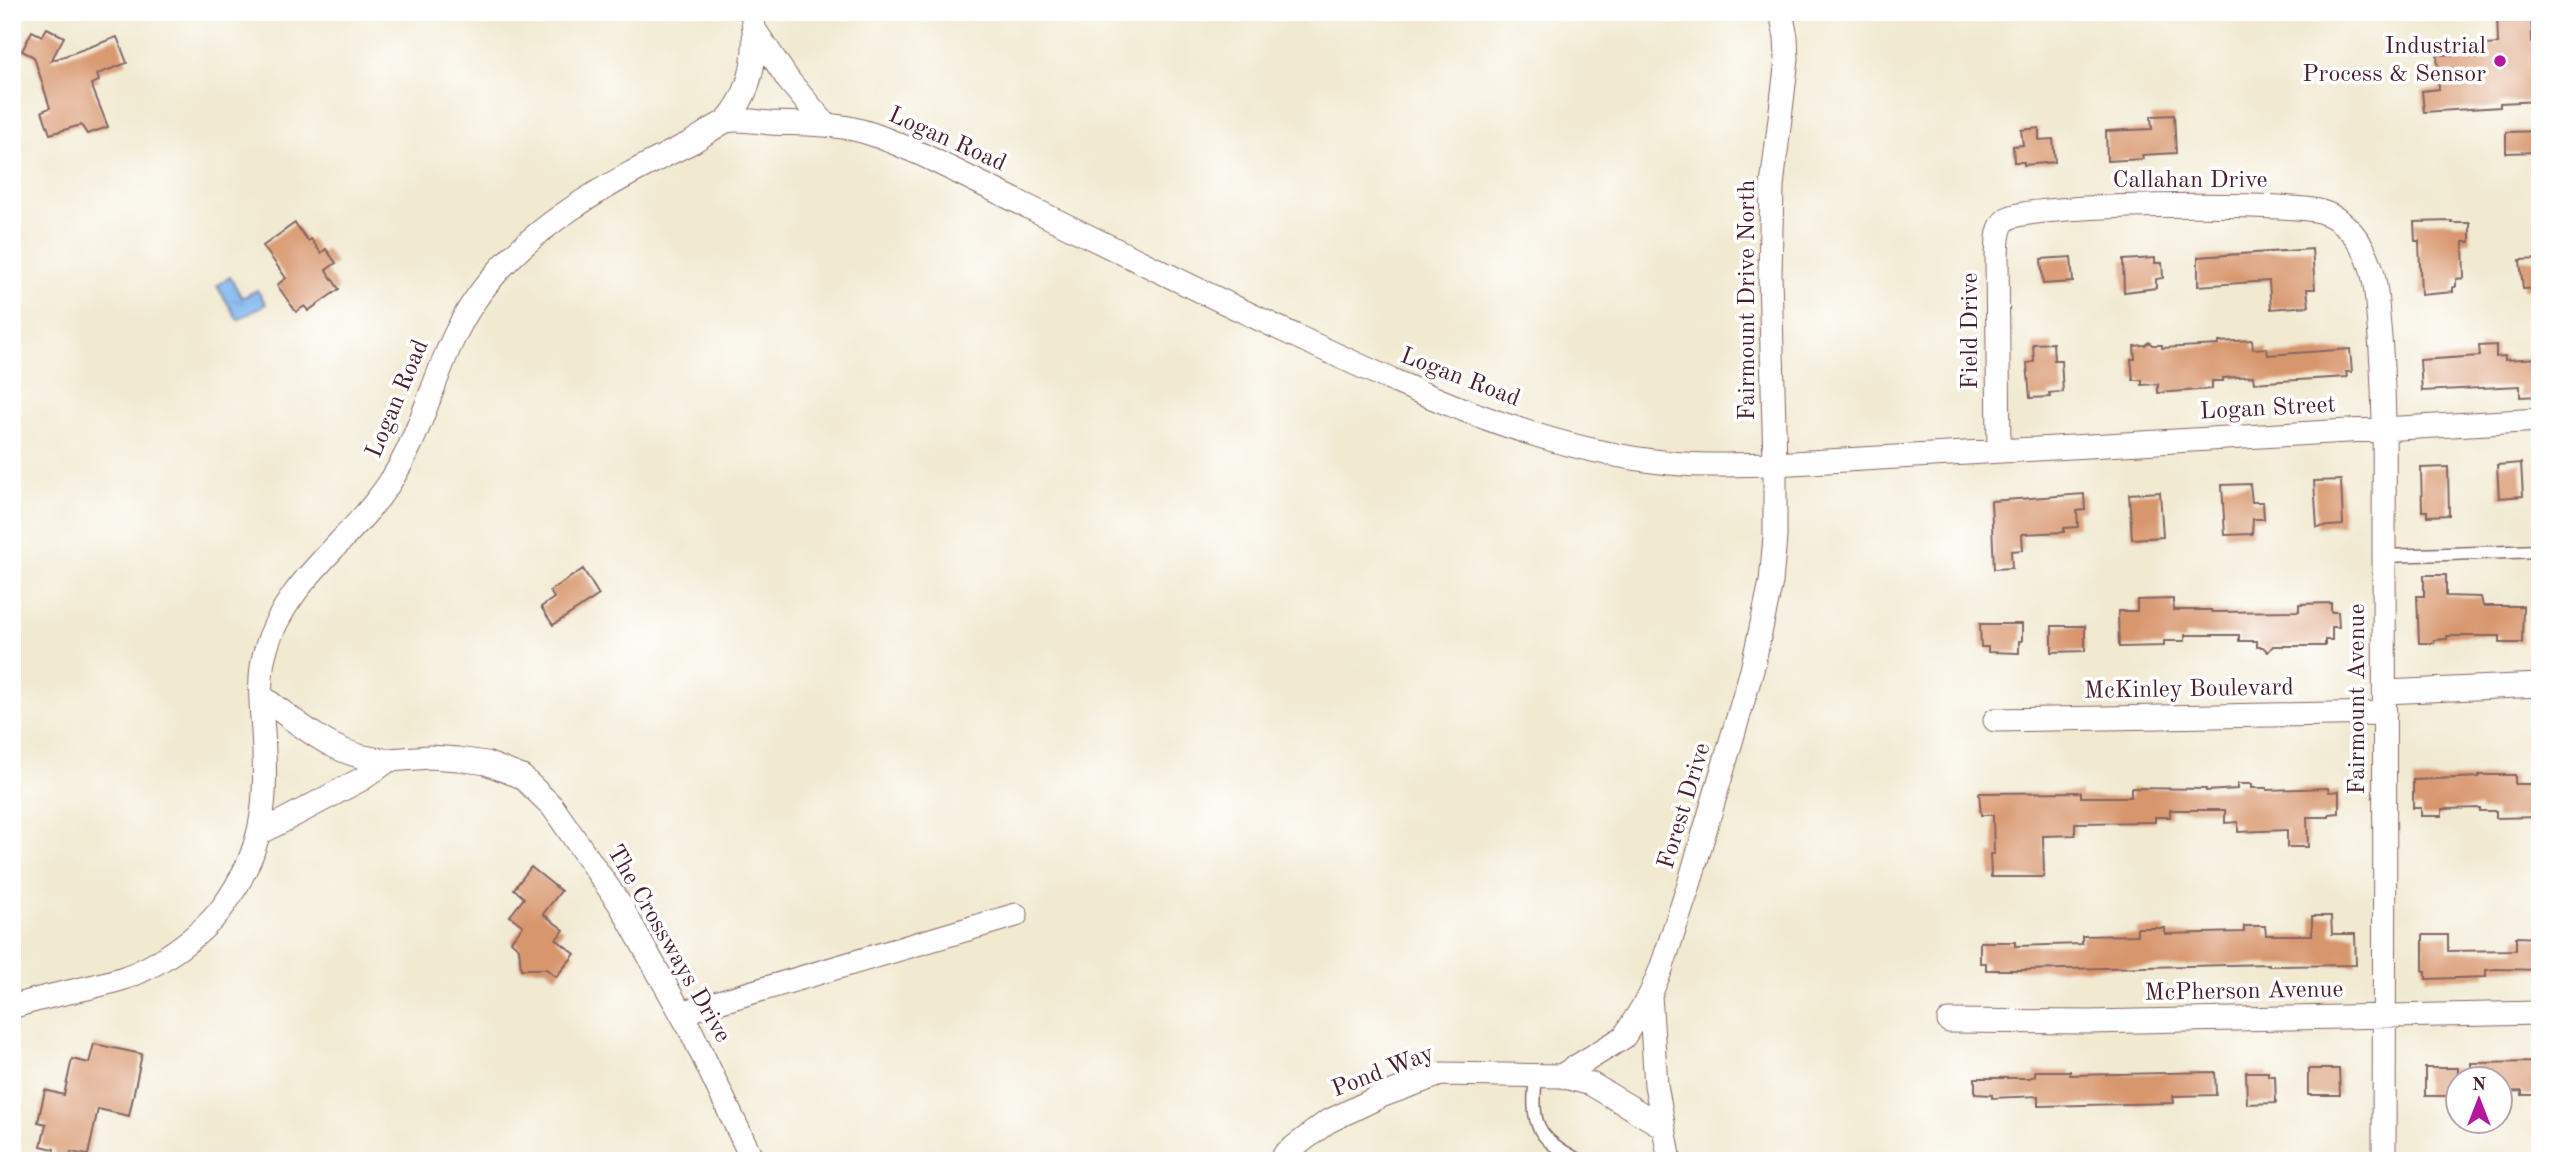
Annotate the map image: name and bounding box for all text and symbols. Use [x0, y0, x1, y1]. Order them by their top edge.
place label: Industrial Process & Sensor [2302, 35, 2486, 87]
marker: Industrial Process & Sensor [2492, 53, 2508, 69]
street label: Logan Road [885, 103, 1009, 177]
street label: Callahan Drive [2113, 169, 2268, 193]
street label: Fairmount Drive North [1736, 180, 1760, 420]
street label: Field Drive [1959, 272, 1983, 390]
street label: Logan Road [362, 336, 434, 462]
street label: Logan Road [1397, 344, 1523, 412]
street label: Logan Street [2199, 393, 2337, 425]
street label: Fairmount Avenue [2346, 604, 2370, 794]
street label: McKinley Boulevard [2084, 676, 2294, 704]
street label: Forest Drive [1654, 740, 1716, 872]
street label: The Crossways Drive [602, 841, 734, 1047]
street label: McPherson Avenue [2144, 978, 2344, 1006]
street label: Pond Way [1329, 1042, 1438, 1102]
north arrow [2444, 1064, 2514, 1134]
text: N [2472, 1076, 2487, 1095]

